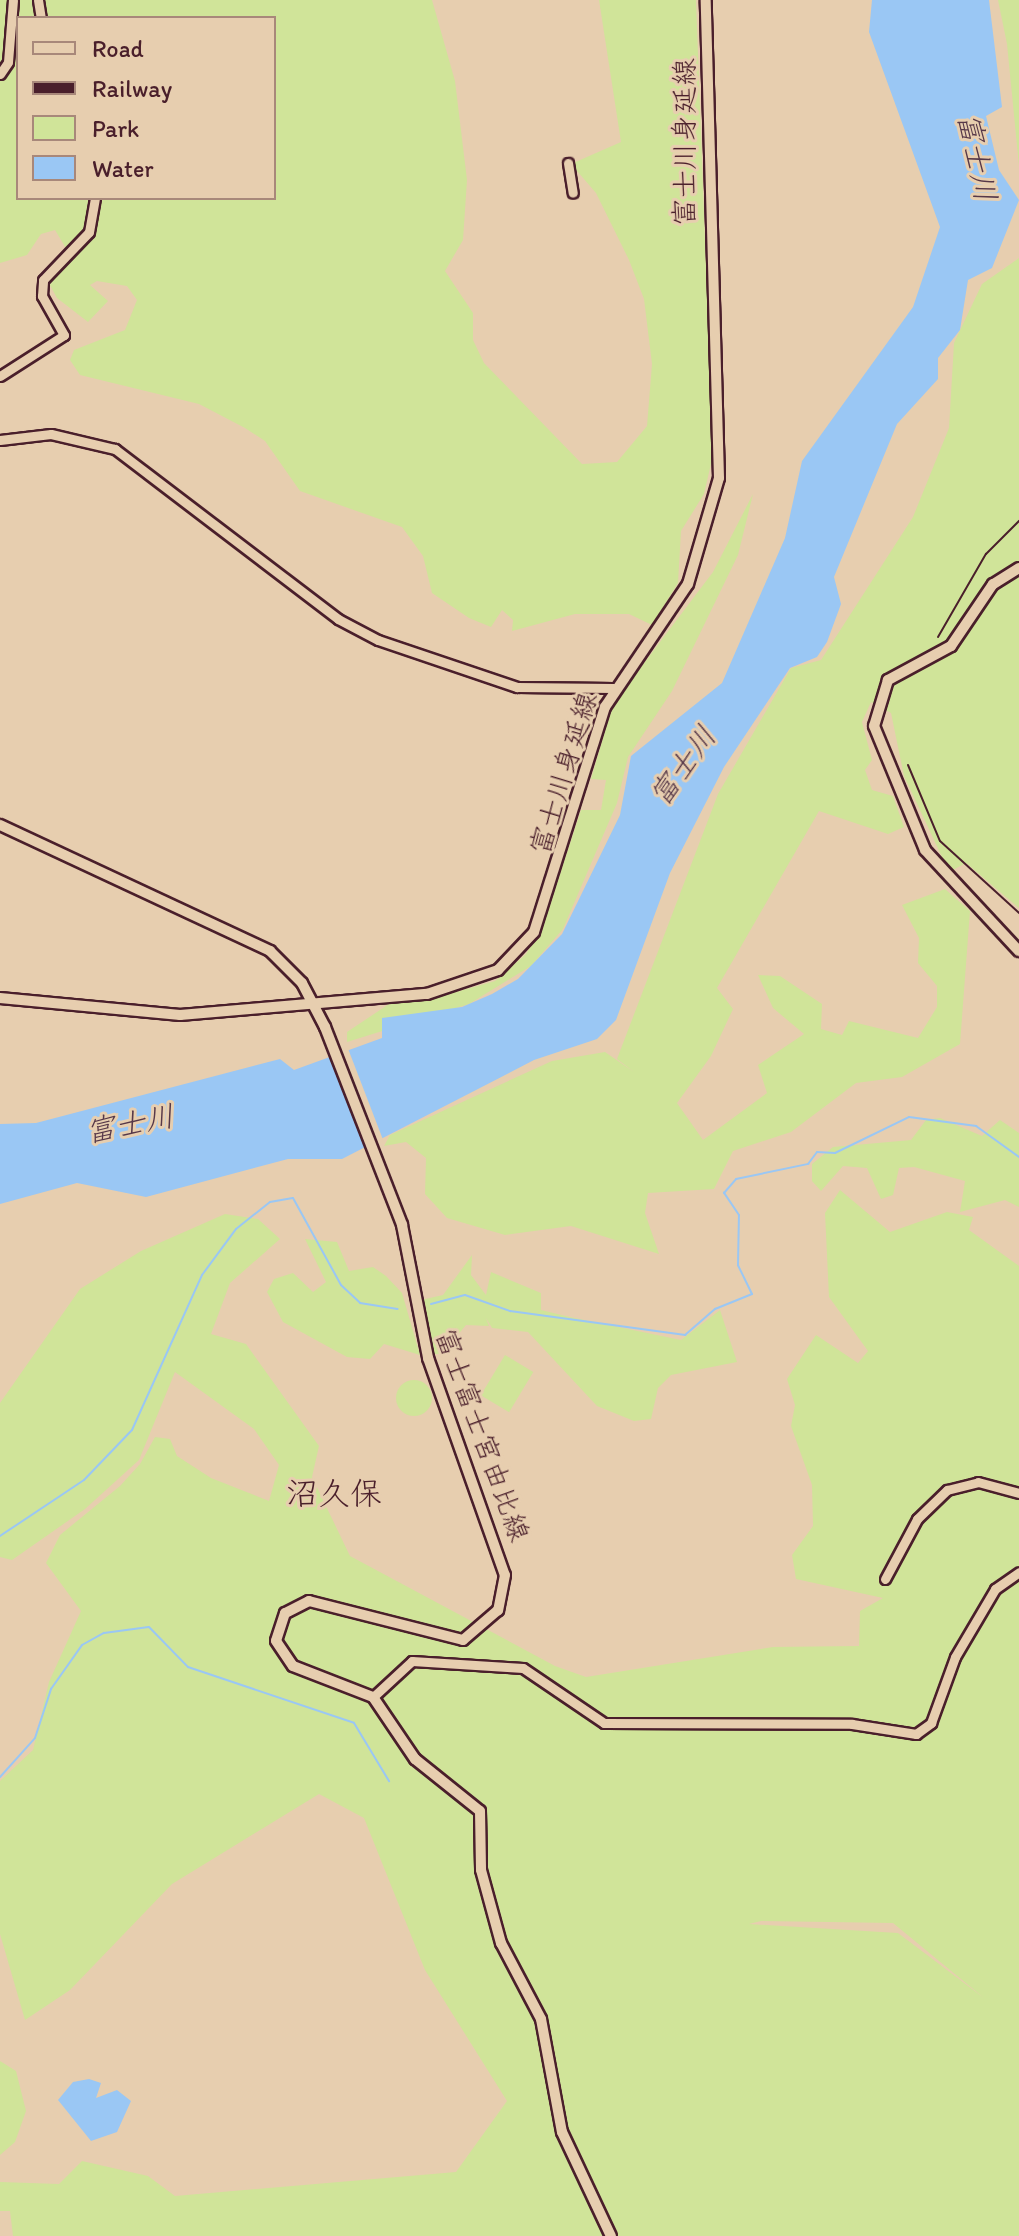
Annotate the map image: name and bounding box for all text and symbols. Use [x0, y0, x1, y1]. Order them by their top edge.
legend [16, 16, 276, 200]
text: Road [92, 34, 144, 63]
street label: 富士川身延線 [667, 58, 701, 226]
text: Railway [92, 74, 172, 103]
water label: 富士川 [950, 109, 1004, 205]
text: Park [92, 114, 139, 143]
text: Water [92, 154, 154, 183]
street label: 富士川身延線 [522, 688, 604, 858]
water label: 富士川 [642, 719, 724, 813]
water label: 富士川 [82, 1098, 178, 1150]
street label: 富士富士宮由比線 [429, 1324, 537, 1546]
district label: 沼久保 [286, 1474, 382, 1512]

